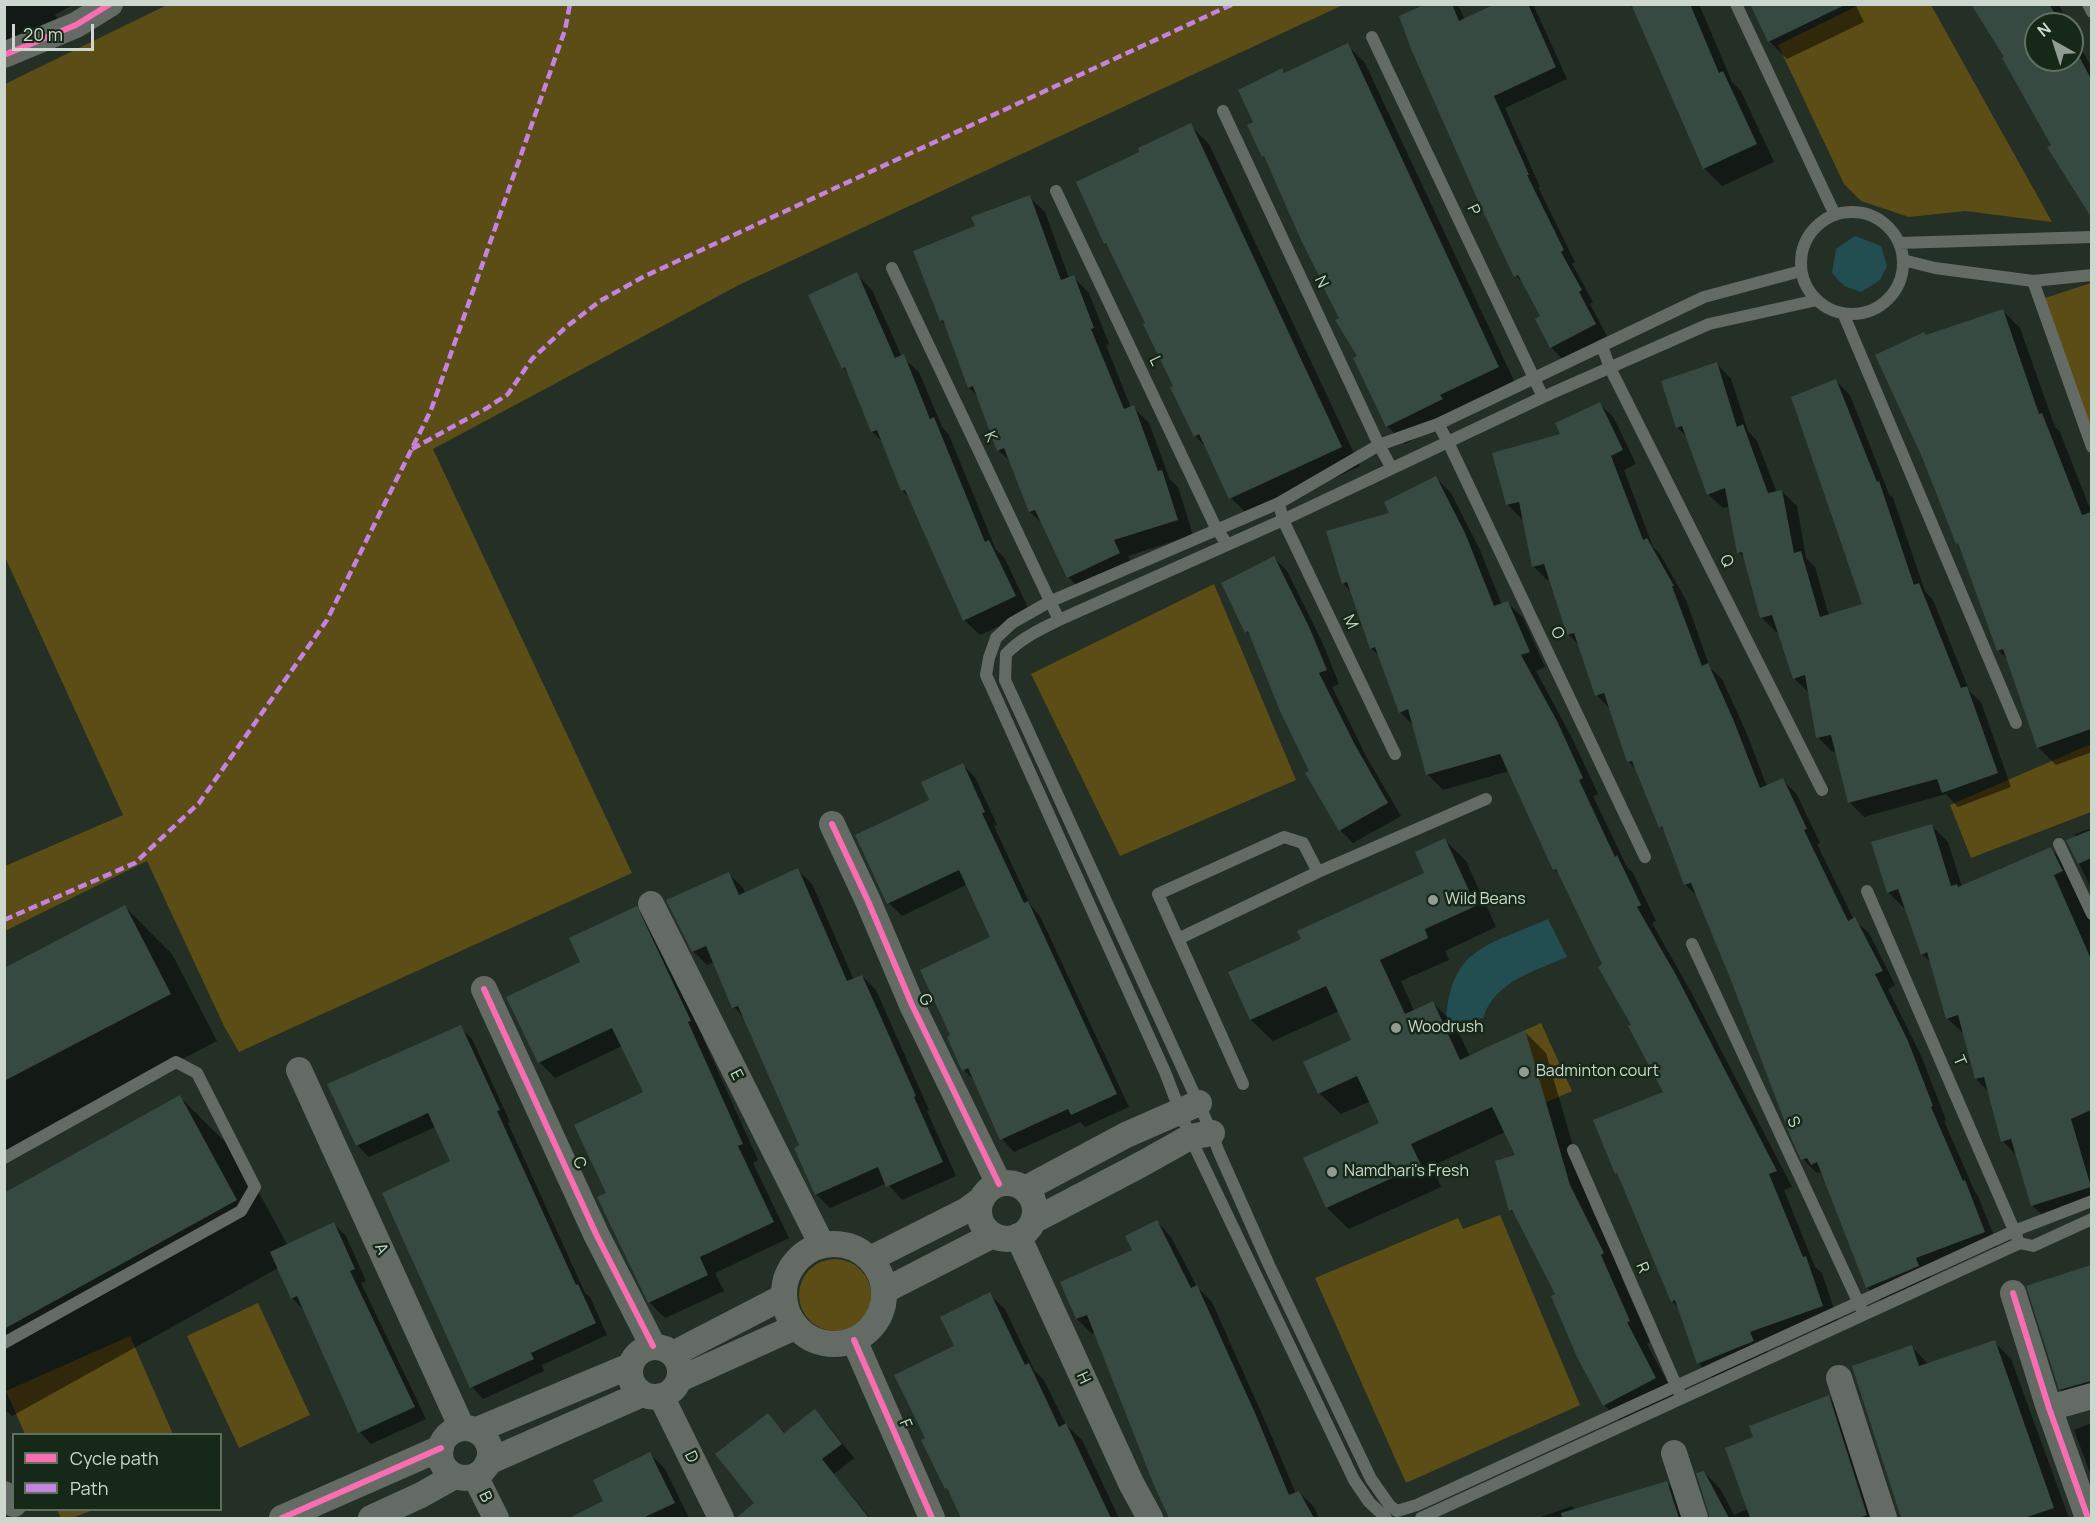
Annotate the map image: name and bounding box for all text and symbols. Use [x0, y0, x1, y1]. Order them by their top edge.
scale bar [15, 12, 98, 50]
north arrow [2024, 12, 2084, 72]
text: N [2033, 17, 2055, 42]
text: 20 m [23, 22, 63, 46]
street label: P [1462, 202, 1484, 218]
street label: N [1310, 273, 1332, 291]
street label: L [1145, 353, 1165, 369]
street label: K [979, 429, 1001, 445]
street label: Q [1715, 551, 1737, 571]
street label: M [1338, 612, 1362, 632]
street label: O [1546, 624, 1568, 642]
place label: Wild Beans [1445, 890, 1526, 910]
marker: Wild Beans [1426, 893, 1440, 907]
street label: G [914, 991, 936, 1009]
place label: Woodrush [1408, 1018, 1484, 1038]
marker: Woodrush [1389, 1021, 1403, 1035]
street label: T [1948, 1053, 1970, 1069]
place label: Badminton court [1536, 1062, 1659, 1082]
marker: Badminton court [1517, 1065, 1531, 1079]
street label: E [725, 1067, 747, 1083]
street label: S [1782, 1113, 1804, 1131]
street label: C [568, 1154, 590, 1172]
place label: Namdhari's Fresh [1344, 1162, 1469, 1182]
marker: Namdhari's Fresh [1325, 1165, 1339, 1179]
street label: A [370, 1240, 392, 1258]
street label: R [1631, 1260, 1653, 1276]
street label: H [1072, 1369, 1094, 1387]
street label: F [895, 1417, 915, 1431]
legend [12, 1433, 222, 1511]
text: Cycle path [70, 1446, 159, 1470]
street label: D [680, 1448, 702, 1466]
text: Path [70, 1476, 108, 1500]
street label: B [474, 1488, 496, 1506]

